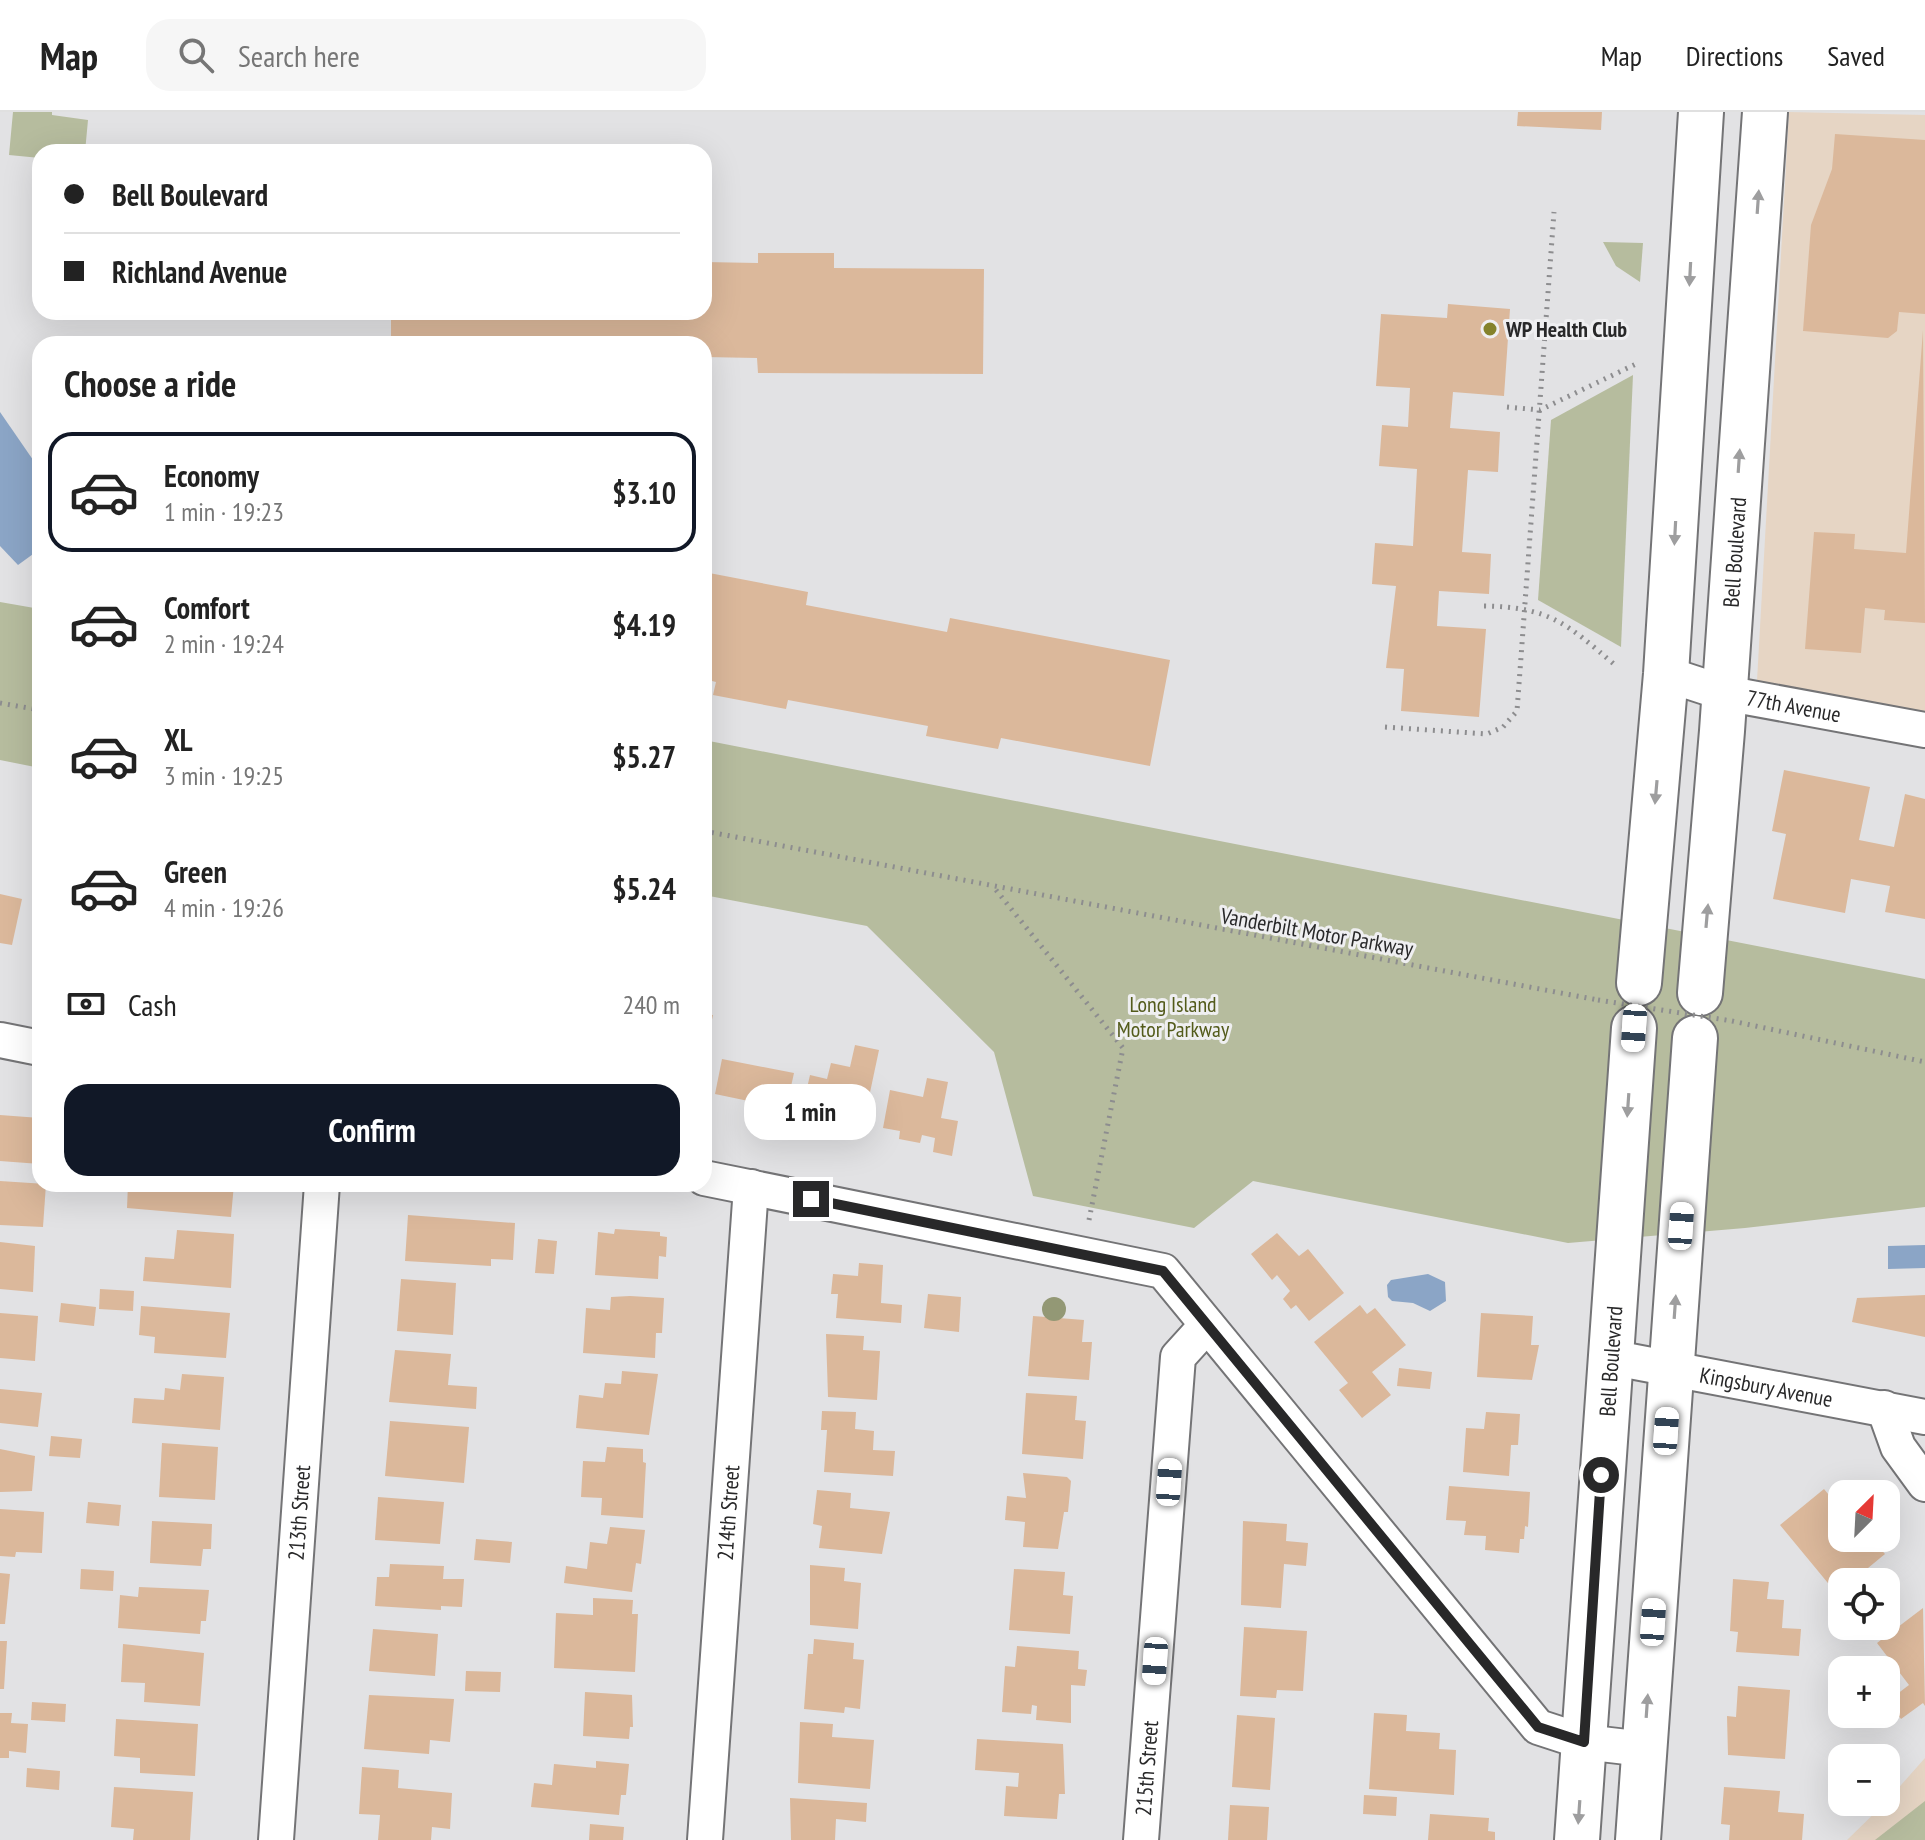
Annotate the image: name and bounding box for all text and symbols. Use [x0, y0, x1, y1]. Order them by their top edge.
search box [146, 19, 706, 91]
text: Map [40, 31, 98, 80]
icon: search [174, 33, 218, 77]
text: Search here [238, 36, 360, 75]
text: Map [1601, 37, 1642, 74]
text: Directions [1686, 37, 1783, 74]
text: Saved [1827, 37, 1885, 74]
text: Bell Boulevard [112, 175, 268, 214]
one-way arrow [1752, 189, 1765, 214]
text: Richland Avenue [112, 252, 287, 291]
one-way arrow [1683, 262, 1696, 287]
place label: WP Health Club [1505, 315, 1627, 343]
marker: WP Health Club [1481, 320, 1499, 338]
text: Choose a ride [64, 360, 236, 407]
one-way arrow [1733, 448, 1746, 473]
icon: car [68, 456, 140, 528]
text: Economy [164, 456, 259, 495]
text: $3.10 [612, 473, 676, 512]
text: 1 min · 19:23 [164, 495, 284, 528]
street label: Bell Boulevard [1717, 496, 1752, 609]
one-way arrow [1668, 521, 1681, 546]
icon: car [68, 588, 140, 660]
text: Comfort [164, 588, 250, 627]
text: $4.19 [612, 605, 676, 644]
text: 2 min · 19:24 [164, 627, 284, 660]
street label: 77th Avenue [1744, 683, 1843, 728]
icon: car [68, 720, 140, 792]
text: XL [164, 720, 193, 759]
text: $5.27 [612, 737, 676, 776]
text: 3 min · 19:25 [164, 759, 284, 792]
one-way arrow [1649, 780, 1662, 805]
icon: car [68, 852, 140, 924]
text: Green [164, 852, 227, 891]
text: $5.24 [612, 869, 676, 908]
text: 4 min · 19:26 [164, 891, 284, 924]
street label: Vanderbilt Motor Parkway [1218, 901, 1416, 963]
one-way arrow [1701, 903, 1714, 928]
icon: cash [64, 982, 108, 1026]
text: Cash [128, 985, 177, 1024]
text: 240 m [622, 988, 680, 1021]
park label: Long Island Motor Parkway [1117, 990, 1230, 1043]
car [1620, 1003, 1648, 1053]
callout: 1 min [745, 1083, 877, 1139]
button: Confirm [64, 1084, 680, 1176]
one-way arrow [1621, 1093, 1634, 1118]
text: 1 min [784, 1095, 836, 1128]
route end [793, 1181, 829, 1217]
car [1667, 1201, 1695, 1251]
one-way arrow [1669, 1294, 1682, 1319]
street label: Bell Boulevard [1593, 1305, 1628, 1417]
street label: Kingsbury Avenue [1697, 1361, 1835, 1413]
car [1652, 1406, 1680, 1456]
car [1155, 1457, 1183, 1507]
route start [1583, 1457, 1619, 1493]
street label: 213th Street [282, 1464, 316, 1562]
street label: 214th Street [711, 1464, 745, 1562]
north arrow [1828, 1480, 1900, 1552]
map controls [1828, 1480, 1900, 1816]
button: locate [1828, 1568, 1900, 1640]
car [1639, 1597, 1667, 1647]
car [1141, 1636, 1169, 1686]
button: + [1828, 1656, 1900, 1728]
one-way arrow [1641, 1693, 1654, 1718]
street label: 215th Street [1129, 1719, 1164, 1817]
button: − [1828, 1744, 1900, 1816]
one-way arrow [1572, 1800, 1585, 1825]

